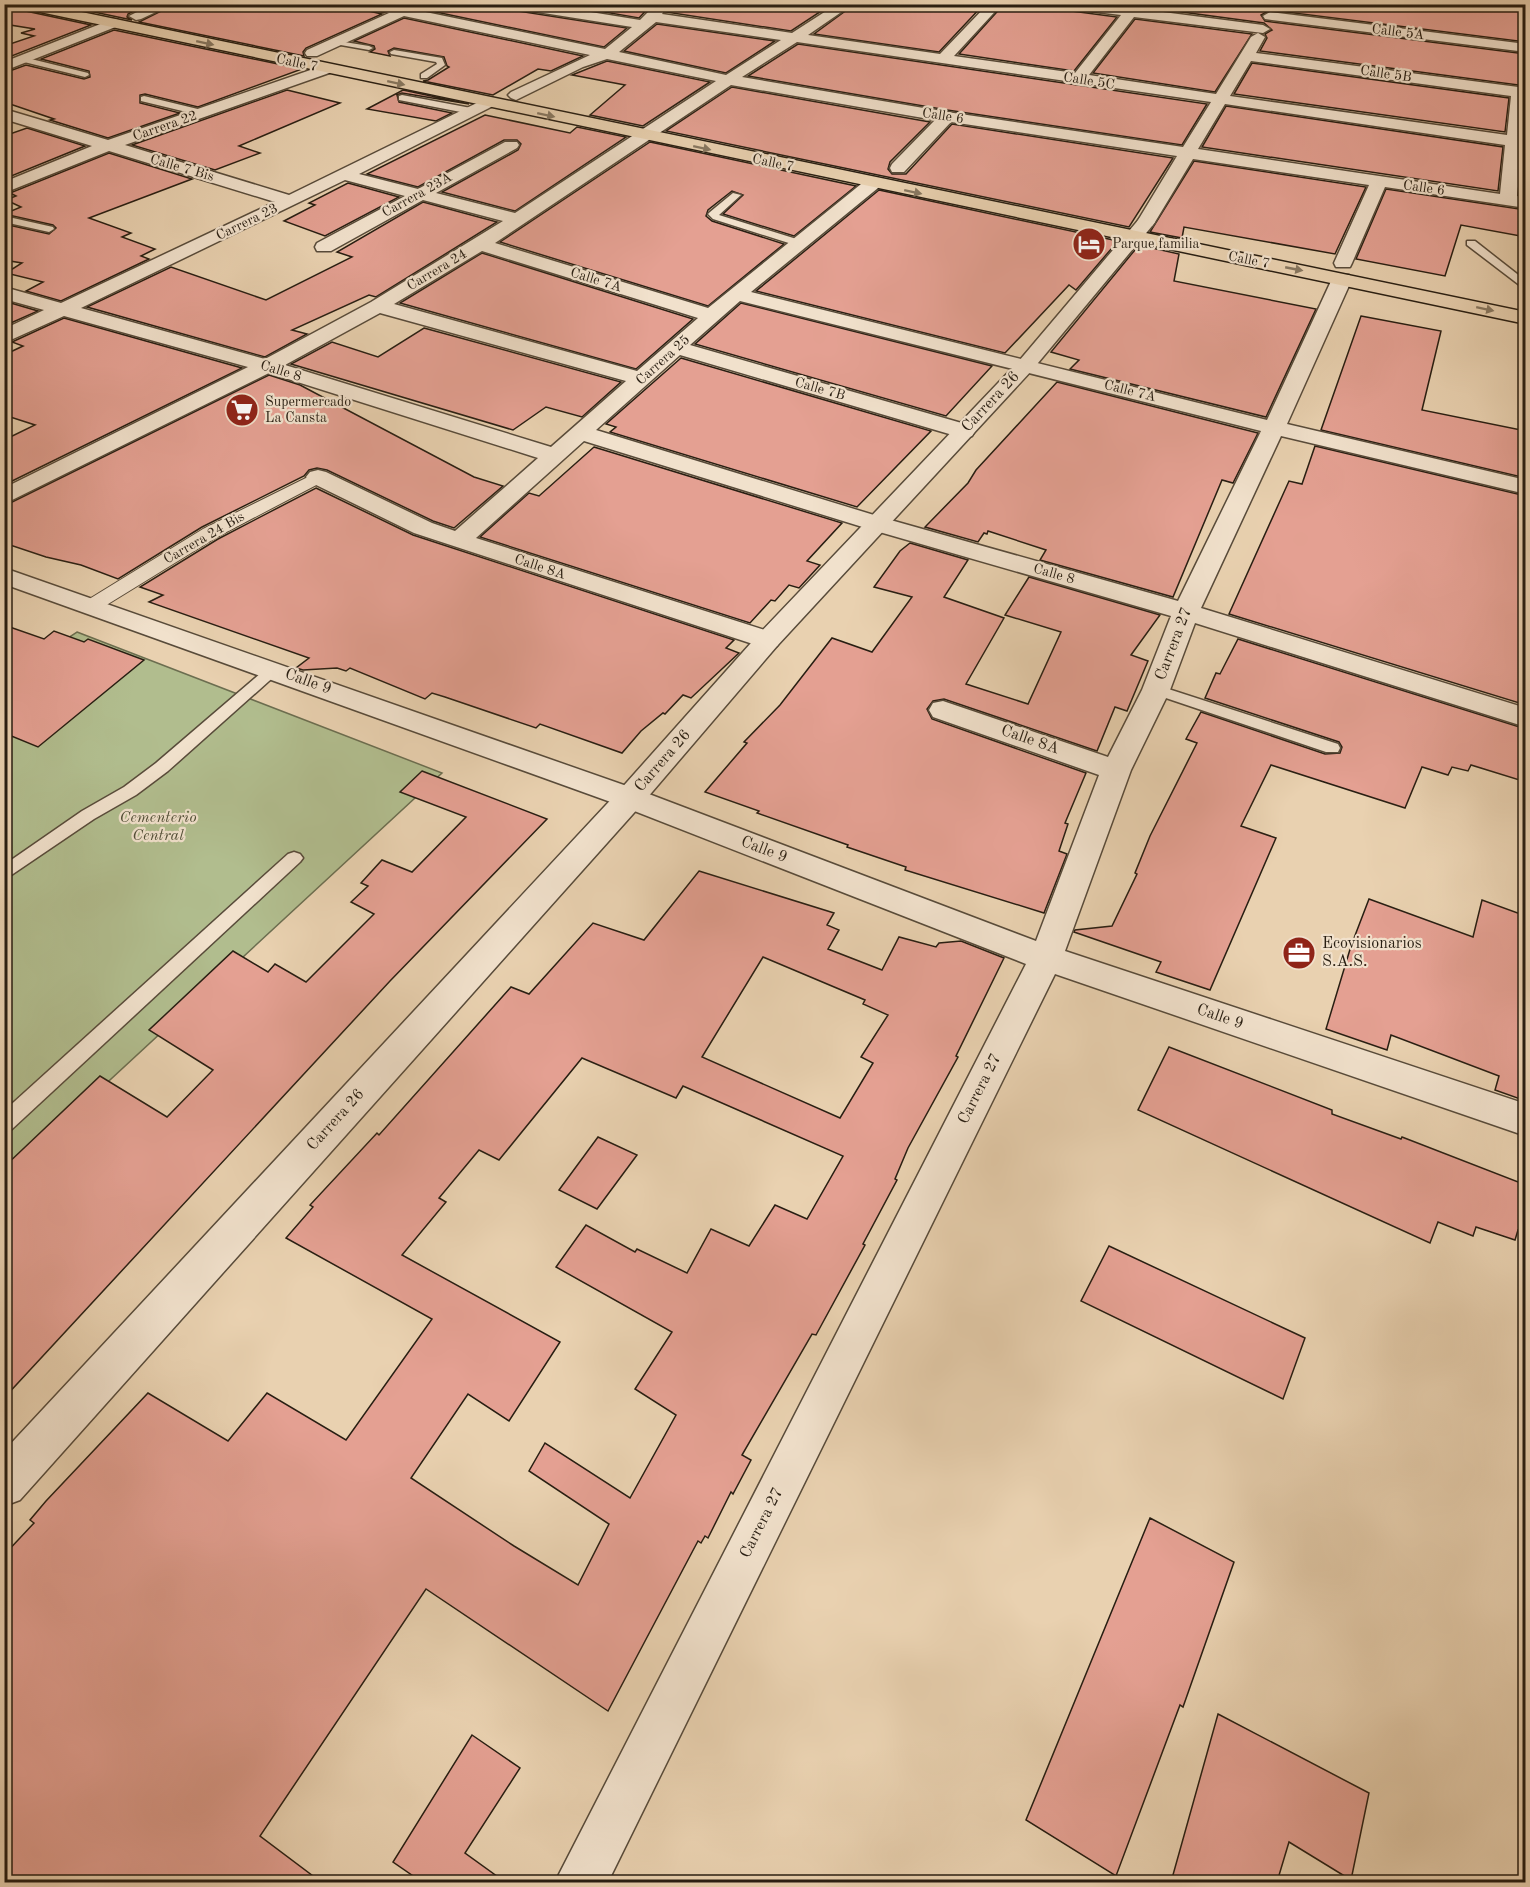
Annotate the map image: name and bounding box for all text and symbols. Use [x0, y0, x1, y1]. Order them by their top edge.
street label: Calle 5A [1371, 22, 1425, 42]
one-way arrow [196, 39, 215, 48]
street label: Calle 7 [275, 52, 319, 74]
street label: Calle 5B [1359, 63, 1413, 85]
street label: Calle 5C [1062, 70, 1116, 92]
one-way arrow [387, 79, 406, 88]
street label: Calle 6 [921, 106, 965, 126]
street label: Carrera 22 [131, 108, 199, 144]
one-way arrow [536, 110, 555, 120]
one-way arrow [692, 144, 711, 153]
street label: Calle 7 Bis [148, 152, 216, 184]
street label: Calle 7 [751, 152, 795, 174]
street label: Carrera 23A [380, 170, 455, 220]
street label: Calle 6 [1402, 178, 1446, 198]
one-way arrow [904, 188, 923, 197]
street label: Carrera 23 [214, 201, 280, 243]
hotel icon: Parque familia [1071, 226, 1107, 262]
place label: Parque familia [1112, 237, 1199, 251]
street label: Carrera 24 [405, 247, 469, 293]
street label: Calle 7 [1227, 249, 1271, 271]
one-way arrow [1285, 265, 1303, 275]
street label: Calle 7A [569, 266, 624, 295]
one-way arrow [1476, 305, 1494, 315]
street label: Carrera 25 [633, 332, 693, 388]
street label: Calle 8 [259, 358, 303, 384]
street label: Carrera 26 [959, 369, 1023, 435]
street label: Calle 7B [793, 375, 847, 403]
street label: Calle 7A [1103, 378, 1158, 404]
supermarket icon: Supermercado La Cansta [224, 392, 260, 428]
place label: Supermercado La Cansta [265, 395, 351, 425]
street label: Carrera 24 Bis [161, 509, 247, 567]
street label: Calle 8A [513, 552, 568, 582]
street label: Calle 8 [1032, 561, 1076, 587]
street label: Carrera 27 [1153, 605, 1195, 683]
street label: Calle 9 [283, 666, 333, 698]
street label: Calle 8A [999, 723, 1061, 757]
street label: Carrera 26 [632, 727, 694, 795]
park label: Cementerio Central [119, 810, 197, 844]
street label: Calle 9 [739, 834, 789, 866]
office icon: Ecovisionarios S.A.S. [1281, 935, 1317, 971]
place label: Ecovisionarios S.A.S. [1322, 936, 1422, 970]
street label: Calle 9 [1195, 1002, 1245, 1032]
street label: Carrera 27 [955, 1051, 1005, 1127]
street label: Carrera 26 [304, 1086, 368, 1154]
street label: Carrera 27 [737, 1485, 787, 1561]

